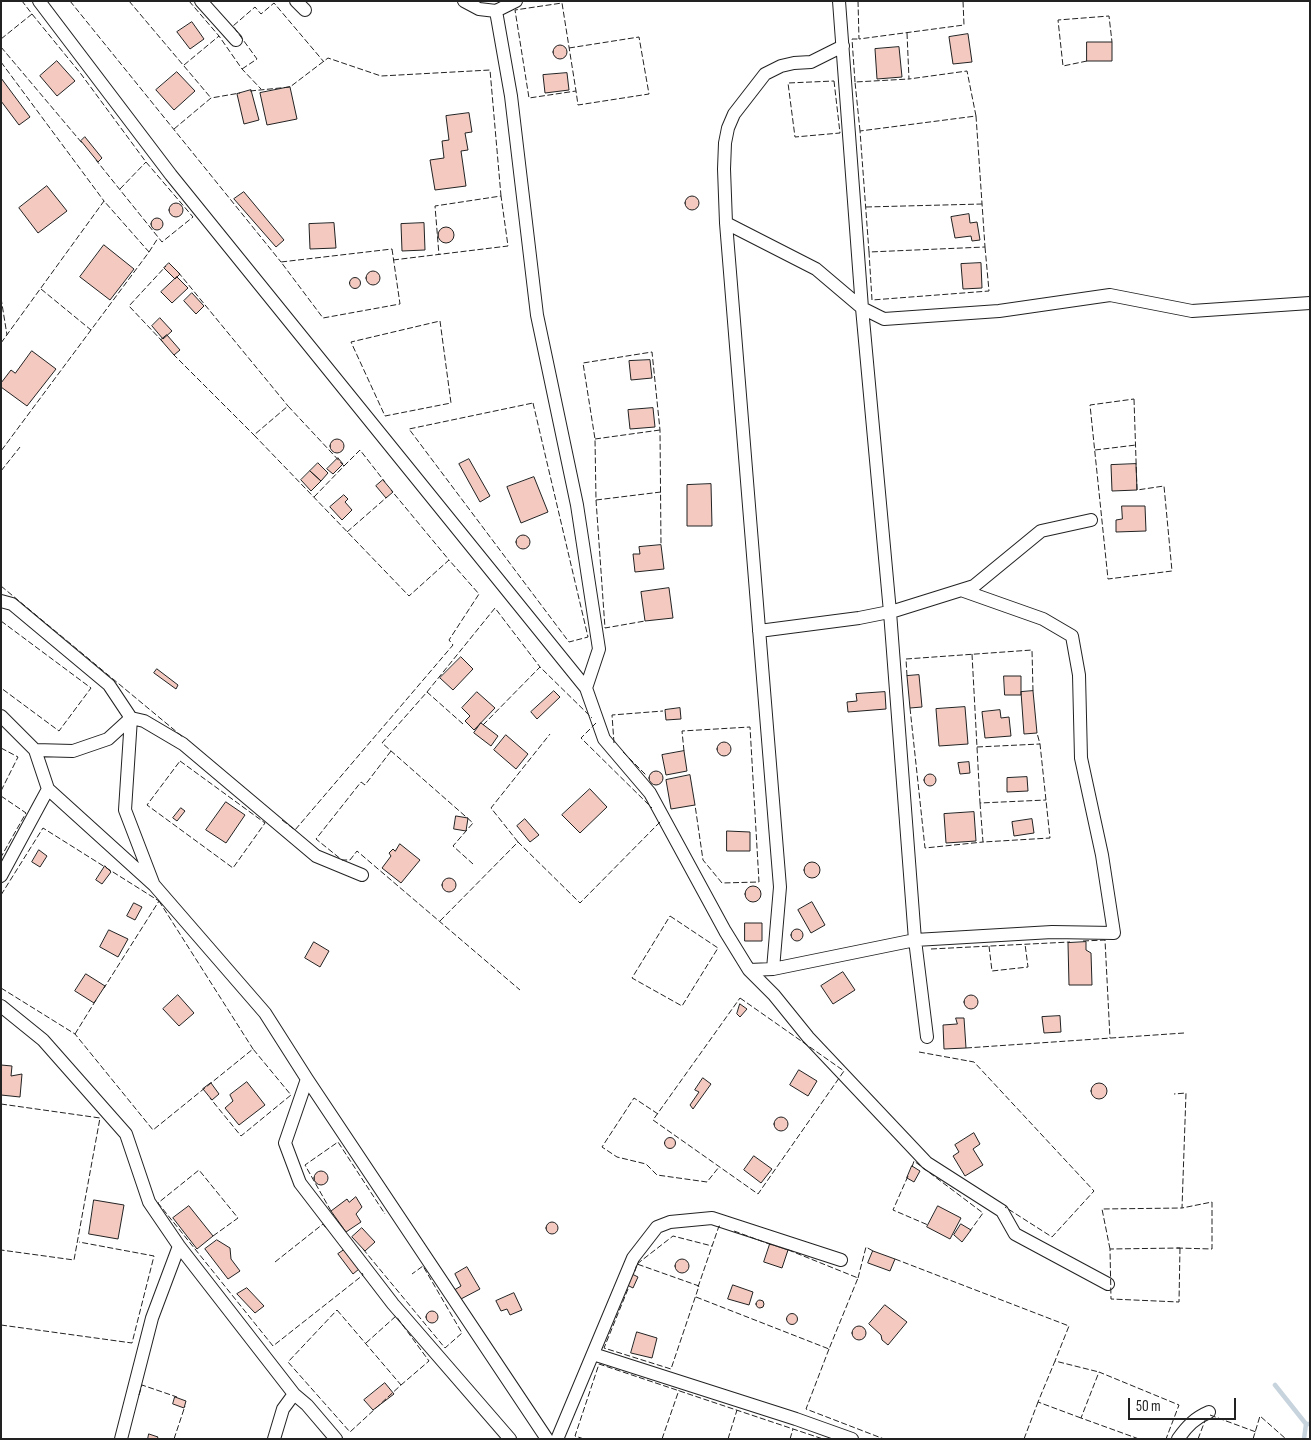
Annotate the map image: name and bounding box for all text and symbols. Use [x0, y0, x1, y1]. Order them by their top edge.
scale bar [1131, 1388, 1238, 1420]
text: 50 m [1136, 1397, 1161, 1416]

